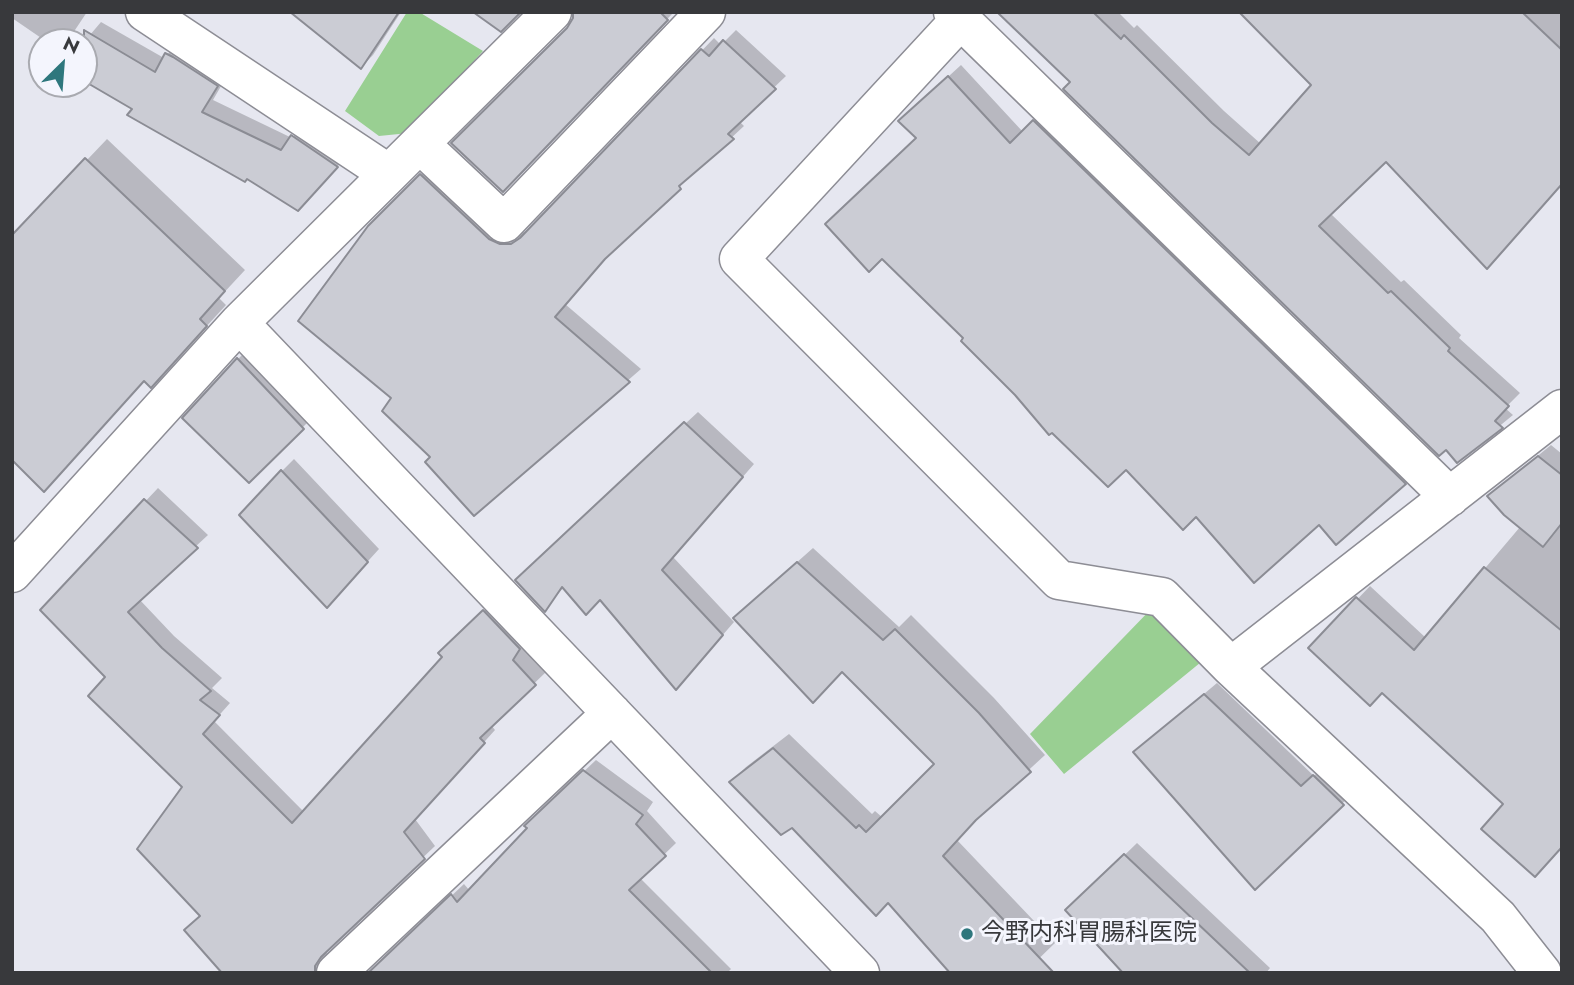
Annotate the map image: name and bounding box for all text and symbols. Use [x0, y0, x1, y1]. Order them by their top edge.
north arrow [28, 28, 98, 98]
text: N [59, 30, 84, 61]
place label: 今野内科胃腸科医院 [981, 920, 1197, 948]
marker: 今野内科胃腸科医院 [959, 926, 975, 942]

